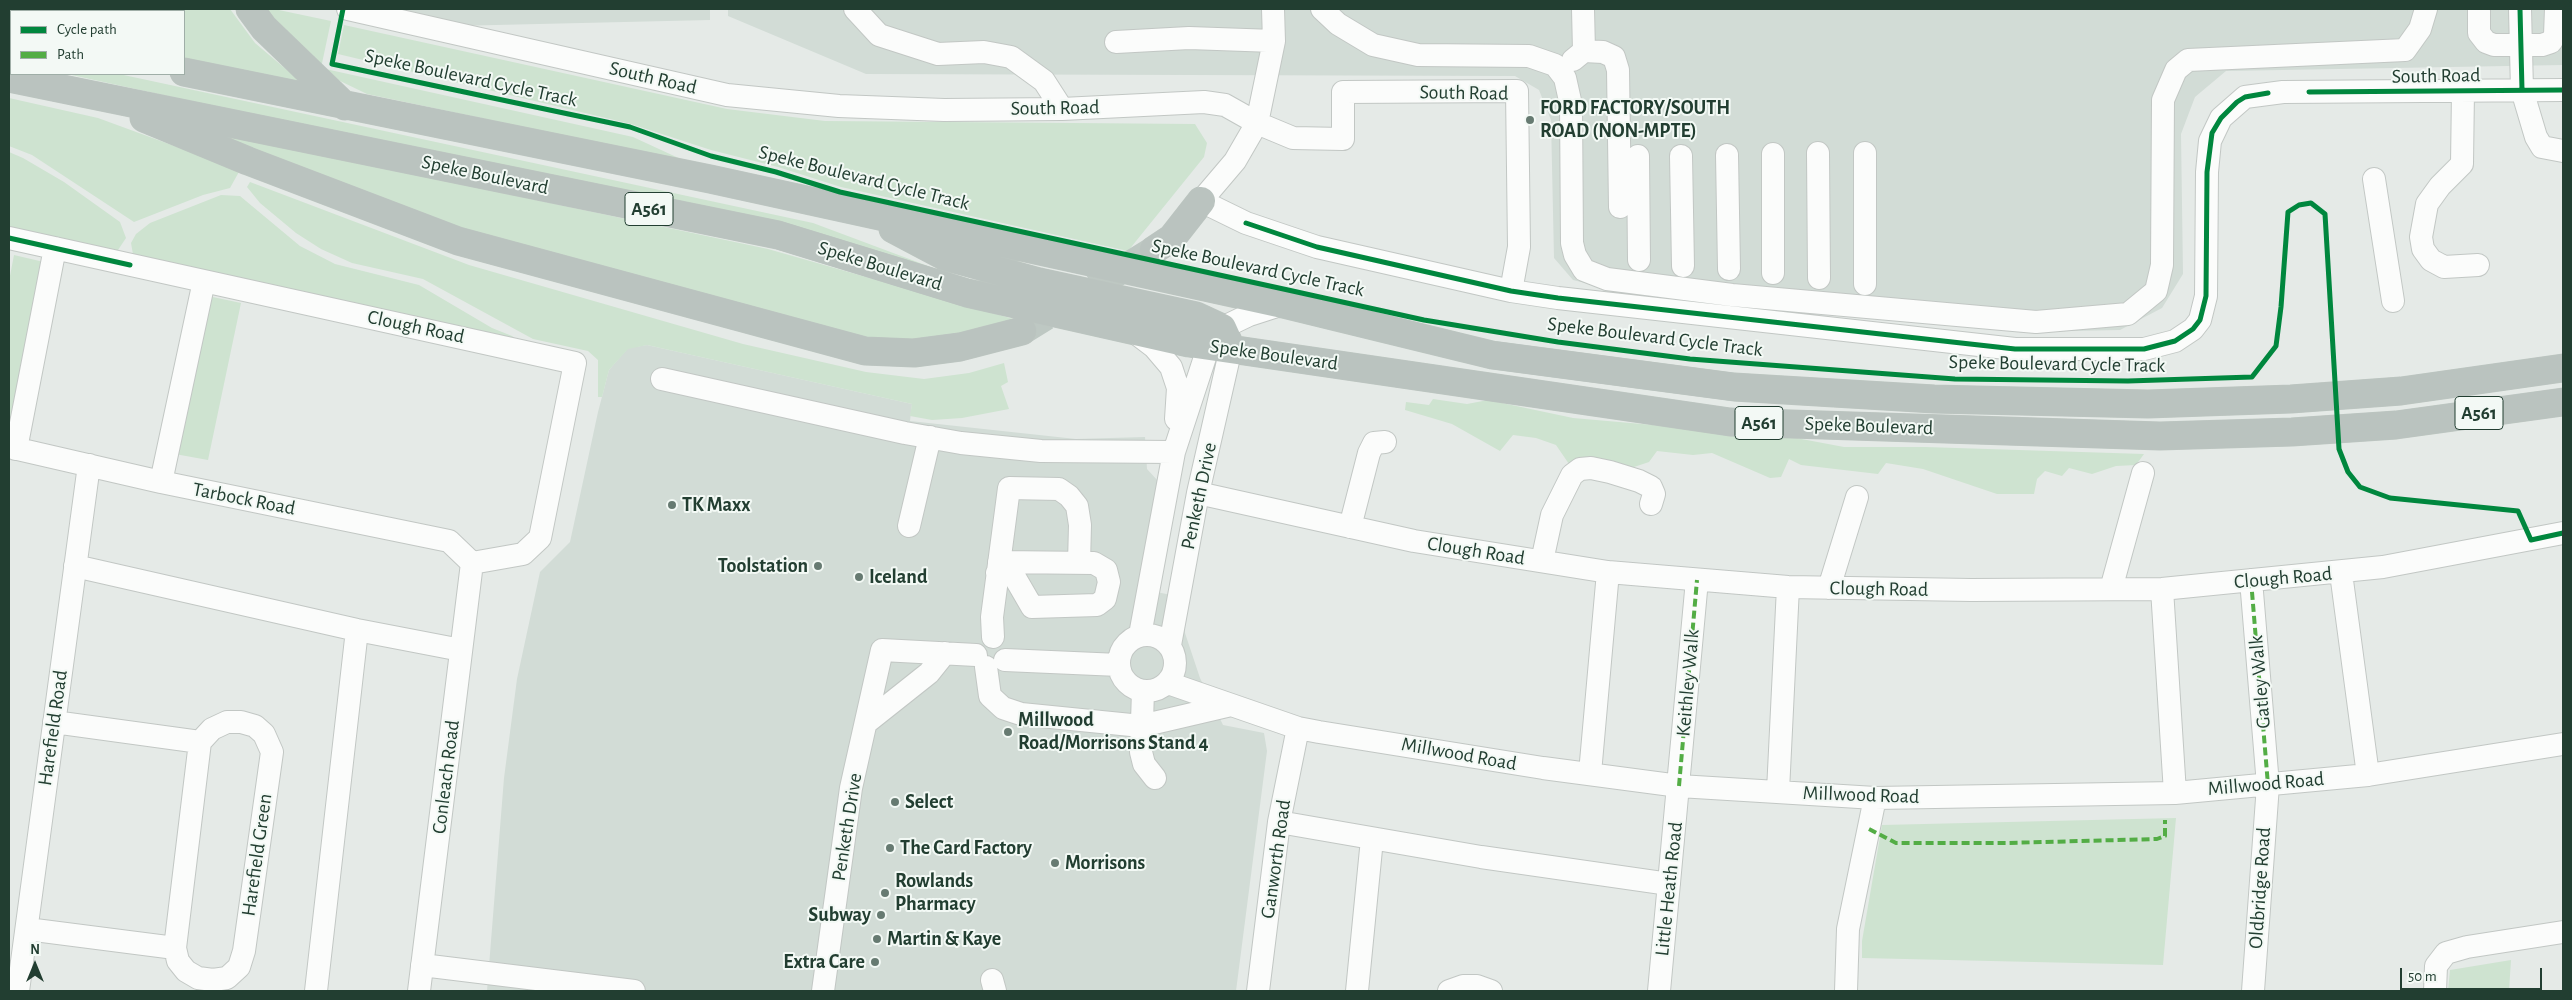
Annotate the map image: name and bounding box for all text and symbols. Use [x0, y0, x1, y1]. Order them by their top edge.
legend [10, 10, 185, 75]
text: Cycle path [57, 22, 117, 37]
street label: Speke Boulevard Cycle Track [363, 44, 579, 112]
text: Path [57, 47, 84, 62]
street label: South Road [607, 56, 699, 100]
street label: South Road [2391, 63, 2481, 89]
street label: South Road [1419, 80, 1509, 106]
street label: South Road [1010, 95, 1100, 121]
place label: FORD FACTORY/SOUTH ROAD (NON-MPTE) [1540, 96, 1730, 143]
marker: FORD FACTORY/SOUTH ROAD (NON-MPTE) [1524, 114, 1536, 126]
street label: Speke Boulevard Cycle Track [756, 140, 972, 216]
street label: Speke Boulevard [419, 150, 551, 200]
road number: A561 [625, 192, 673, 225]
street label: Speke Boulevard Cycle Track [1150, 234, 1366, 302]
street label: Speke Boulevard [815, 236, 945, 296]
street label: Clough Road [365, 305, 467, 349]
street label: Speke Boulevard Cycle Track [1546, 312, 1764, 362]
street label: Speke Boulevard [1209, 334, 1339, 376]
street label: Speke Boulevard Cycle Track [1949, 350, 2165, 378]
road number: A561 [2455, 396, 2503, 429]
road number: A561 [1735, 406, 1783, 439]
street label: Speke Boulevard [1804, 412, 1934, 440]
street label: Penketh Drive [1176, 440, 1222, 552]
street label: Tarbock Road [191, 477, 297, 521]
place label: TK Maxx [682, 493, 750, 517]
marker: TK Maxx [666, 499, 678, 511]
street label: Clough Road [1425, 531, 1527, 571]
place label: Toolstation [718, 554, 808, 578]
marker: Toolstation [812, 560, 824, 572]
street label: Clough Road [2233, 562, 2333, 594]
place label: Iceland [869, 565, 927, 589]
marker: Iceland [853, 571, 865, 583]
street label: Clough Road [1830, 576, 1928, 602]
street label: Keithley Walk [1671, 628, 1705, 738]
street label: Gatley Walk [2244, 634, 2276, 730]
street label: Harefield Road [33, 669, 73, 787]
place label: Millwood Road/Morrisons Stand 4 [1018, 708, 1208, 755]
street label: Conleach Road [427, 719, 465, 835]
marker: Millwood Road/Morrisons Stand 4 [1002, 726, 1014, 738]
street label: Millwood Road [1399, 732, 1519, 776]
street label: Millwood Road [2207, 767, 2325, 801]
street label: Penketh Drive [827, 771, 867, 883]
street label: Millwood Road [1802, 781, 1920, 809]
place label: Select [905, 790, 953, 814]
street label: Harefield Green [237, 792, 277, 918]
marker: Select [889, 796, 901, 808]
street label: Ganworth Road [1256, 798, 1296, 920]
street label: Little Heath Road [1650, 821, 1688, 957]
street label: Oldbridge Road [2244, 826, 2276, 950]
place label: The Card Factory [900, 836, 1032, 860]
marker: The Card Factory [884, 842, 896, 854]
place label: Morrisons [1065, 851, 1145, 875]
marker: Morrisons [1049, 857, 1061, 869]
place label: Rowlands Pharmacy [895, 869, 976, 916]
marker: Rowlands Pharmacy [879, 887, 891, 899]
place label: Subway [808, 903, 871, 927]
marker: Subway [875, 909, 887, 921]
place label: Martin & Kaye [887, 927, 1001, 951]
marker: Martin & Kaye [871, 933, 883, 945]
north arrow [10, 940, 60, 990]
text: N [30, 943, 40, 957]
place label: Extra Care [783, 950, 865, 974]
marker: Extra Care [869, 956, 881, 968]
scale bar [2402, 958, 2544, 990]
text: 50 m [2408, 969, 2437, 984]

